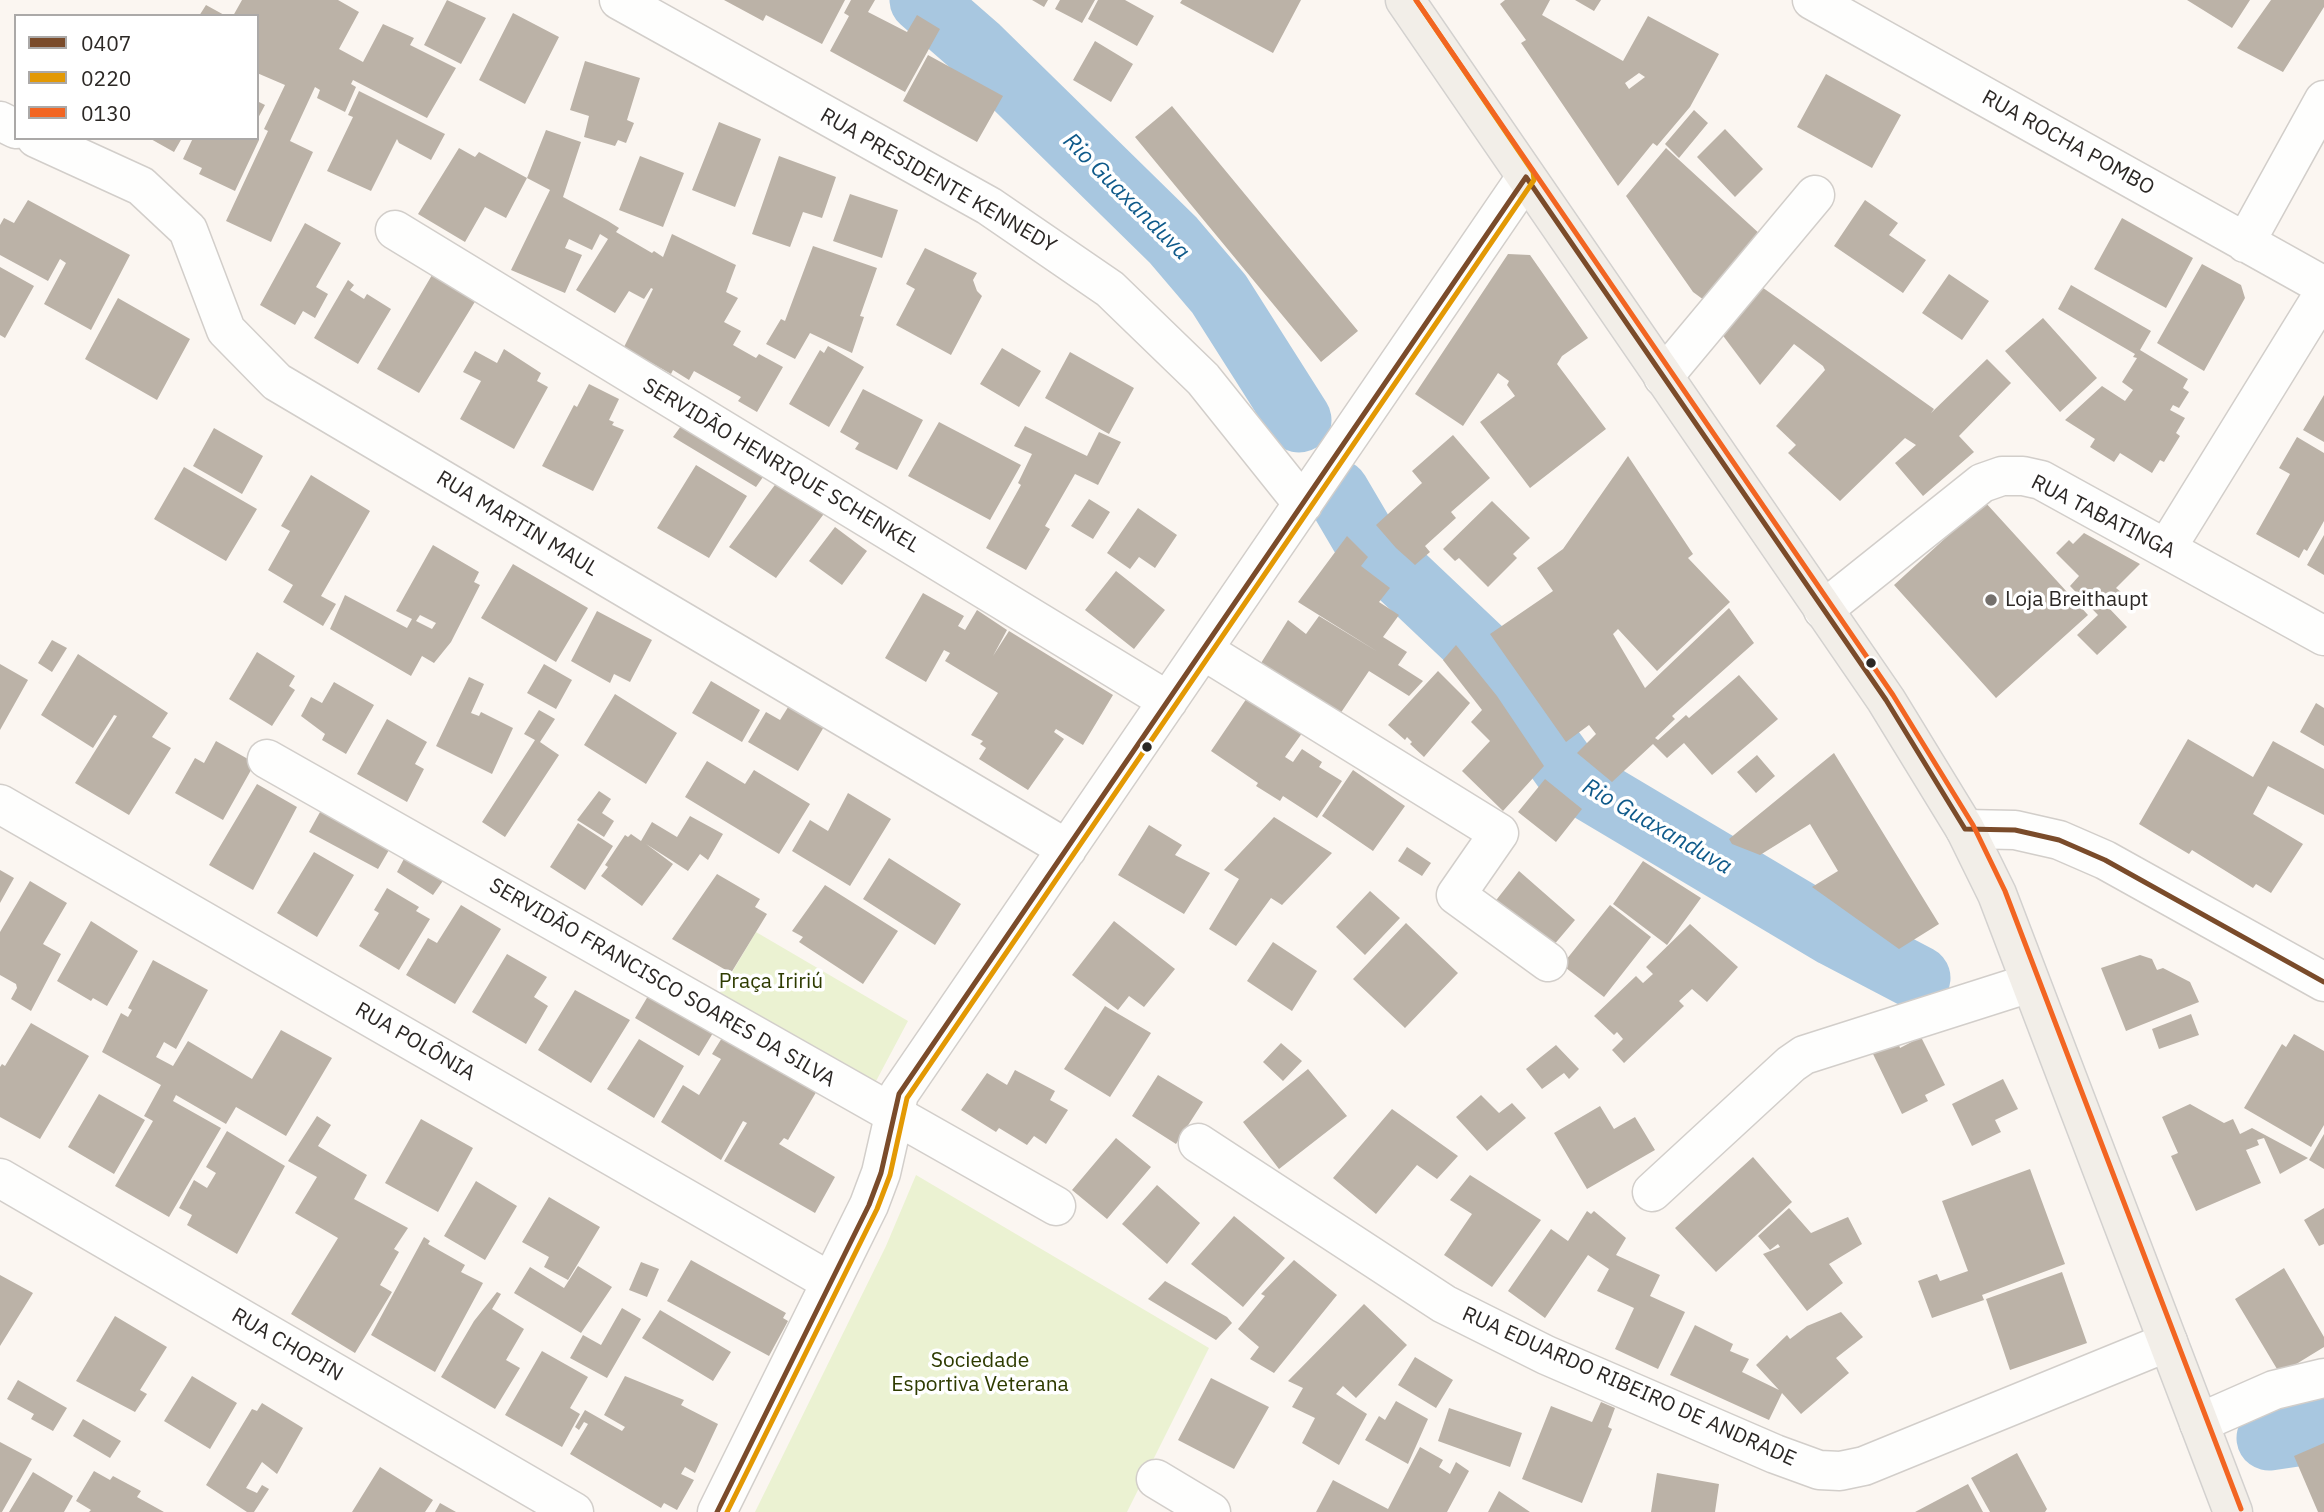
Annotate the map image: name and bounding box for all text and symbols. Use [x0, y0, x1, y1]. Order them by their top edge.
legend [14, 14, 259, 140]
text: 0407 [81, 29, 131, 57]
text: 0220 [81, 64, 131, 92]
street label: RUA ROCHA POMBO [1977, 85, 2159, 201]
text: 0130 [81, 99, 131, 127]
street label: RUA PRESIDENTE KENNEDY [815, 103, 1061, 259]
water label: Rio Guaxanduva [1057, 128, 1195, 266]
street label: SERVIDÃO HENRIQUE SCHENKEL [638, 373, 924, 559]
street label: RUA MARTIN MAUL [432, 466, 602, 582]
street label: RUA TABATINGA [2027, 470, 2179, 564]
place label: Loja Breithaupt [2005, 587, 2148, 613]
marker: Loja Breithaupt [1983, 592, 1999, 608]
unlabelled marker [1864, 656, 1878, 670]
unlabelled marker [1140, 740, 1154, 754]
water label: Rio Guaxanduva [1577, 773, 1737, 881]
street label: SERVIDÃO FRANCISCO SOARES DA SILVA [484, 873, 840, 1093]
park label: Praça Iririú [719, 969, 823, 995]
street label: RUA POLÔNIA [350, 997, 480, 1087]
street label: RUA EDUARDO RIBEIRO DE ANDRADE [1458, 1302, 1800, 1472]
street label: RUA CHOPIN [227, 1303, 347, 1387]
park label: Sociedade Esportiva Veterana [891, 1348, 1069, 1398]

